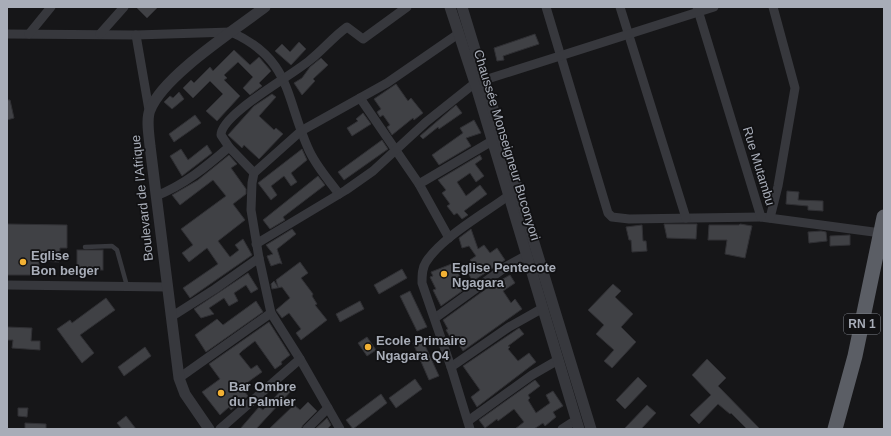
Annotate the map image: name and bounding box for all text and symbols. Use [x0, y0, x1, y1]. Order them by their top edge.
street label: Chaussée Monseigneur Buconyori [471, 48, 543, 242]
street label: Rue Mutambu [740, 125, 778, 207]
street label: Boulevard de l'Afrique [128, 134, 156, 262]
place label: Eglise Bon belger [31, 248, 99, 278]
marker: Eglise Bon belger [18, 257, 28, 267]
place label: Eglise Pentecote Ngagara [452, 260, 556, 290]
marker: Eglise Pentecote Ngagara [439, 269, 449, 279]
road number: RN 1 [844, 314, 880, 334]
place label: Ecole Primaire Ngagara Q4 [376, 333, 466, 363]
marker: Ecole Primaire Ngagara Q4 [363, 342, 373, 352]
place label: Bar Ombre du Palmier [229, 379, 296, 409]
marker: Bar Ombre du Palmier [216, 388, 226, 398]

